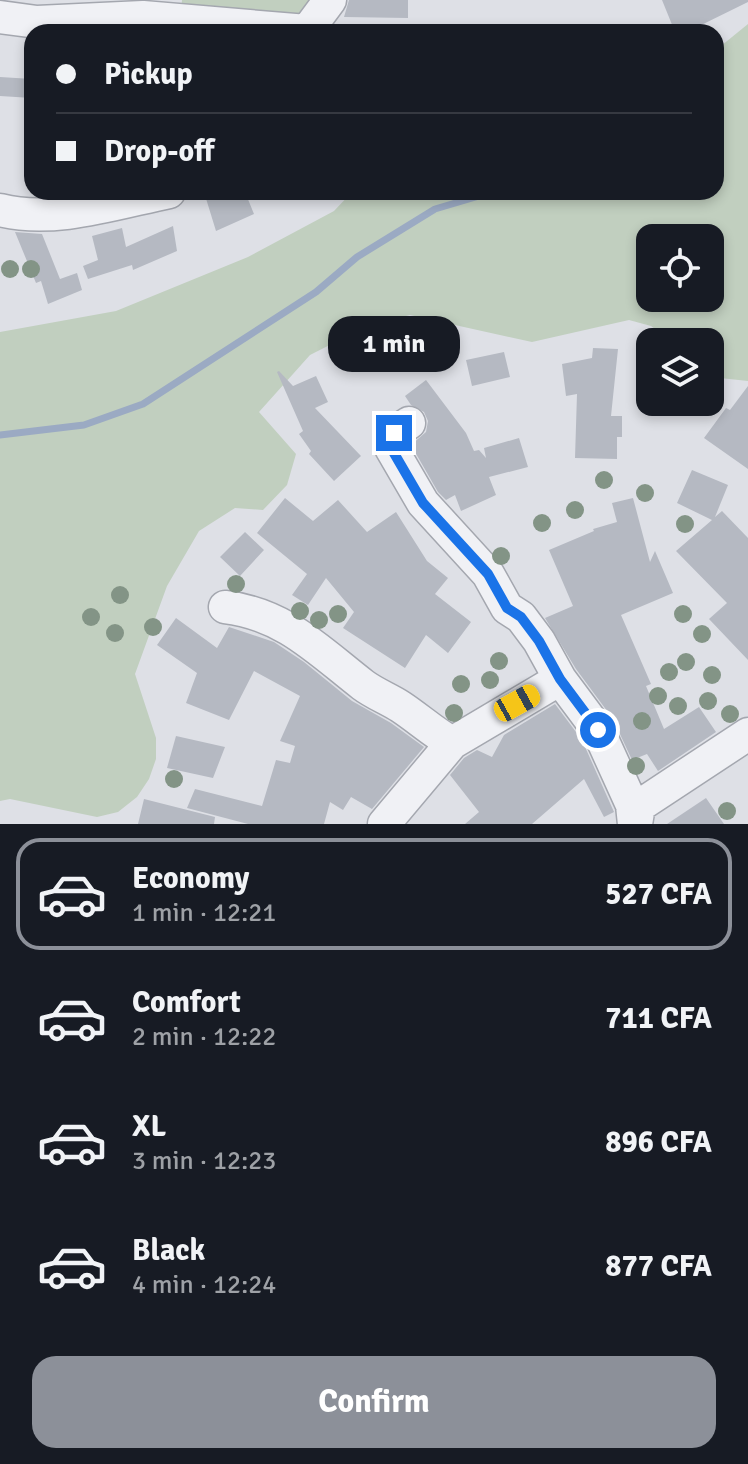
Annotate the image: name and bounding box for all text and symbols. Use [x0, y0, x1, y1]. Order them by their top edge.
text: Pickup [104, 56, 193, 93]
text: Drop-off [104, 133, 214, 170]
map controls [636, 224, 724, 416]
button: locate [636, 224, 724, 312]
callout: 1 min [328, 317, 460, 373]
text: 1 min [363, 328, 425, 360]
button: layers [636, 328, 724, 416]
route end [376, 415, 412, 451]
car [490, 681, 544, 725]
route start [580, 712, 616, 748]
icon: car [36, 858, 108, 930]
text: Economy [132, 860, 249, 897]
text: 527 CFA [605, 876, 712, 913]
text: 1 min · 12:21 [132, 897, 276, 929]
icon: car [36, 982, 108, 1054]
text: Comfort [132, 984, 241, 1021]
text: 711 CFA [605, 1000, 712, 1037]
text: 2 min · 12:22 [132, 1021, 276, 1053]
icon: car [36, 1106, 108, 1178]
text: XL [132, 1108, 166, 1145]
text: 896 CFA [605, 1124, 712, 1161]
text: 3 min · 12:23 [132, 1145, 276, 1177]
icon: car [36, 1230, 108, 1302]
text: Black [132, 1232, 205, 1269]
text: 877 CFA [605, 1248, 712, 1285]
text: 4 min · 12:24 [132, 1269, 276, 1301]
button: Confirm [32, 1356, 716, 1448]

